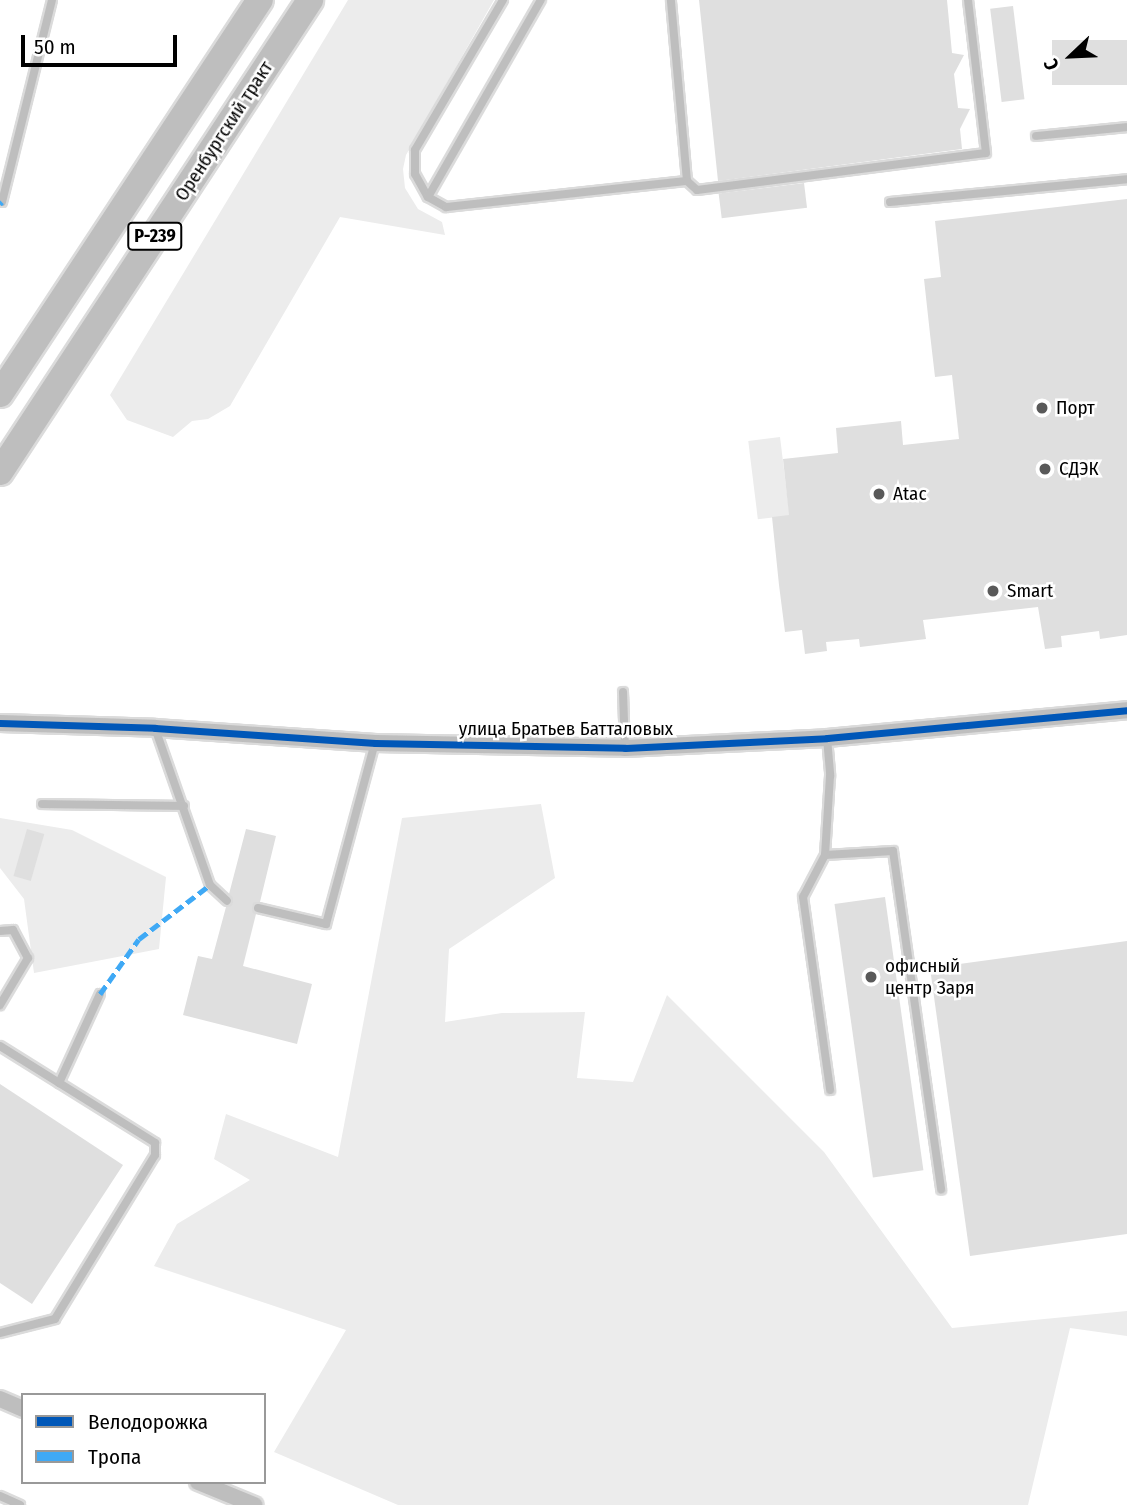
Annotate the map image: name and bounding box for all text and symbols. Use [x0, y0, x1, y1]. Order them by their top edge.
scale bar [24, 21, 180, 65]
north arrow [1036, 21, 1106, 91]
text: 50 m [34, 34, 76, 60]
text: С [1039, 55, 1064, 73]
street label: Оренбургский тракт [170, 57, 278, 205]
road number: Р-239 [127, 222, 183, 250]
place label: Порт [1056, 397, 1095, 419]
marker: Порт [1034, 400, 1050, 416]
place label: СДЭК [1059, 458, 1099, 480]
marker: СДЭК [1037, 461, 1053, 477]
place label: Atac [893, 483, 927, 505]
marker: Atac [871, 486, 887, 502]
place label: Smart [1007, 580, 1053, 602]
marker: Smart [985, 583, 1001, 599]
street label: улица Братьев Батталовых [459, 718, 673, 740]
place label: офисный центр Заря [885, 955, 974, 999]
marker: офисный центр Заря [863, 969, 879, 985]
legend [21, 1393, 266, 1484]
text: Велодорожка [88, 1409, 208, 1435]
text: Тропа [88, 1444, 141, 1470]

